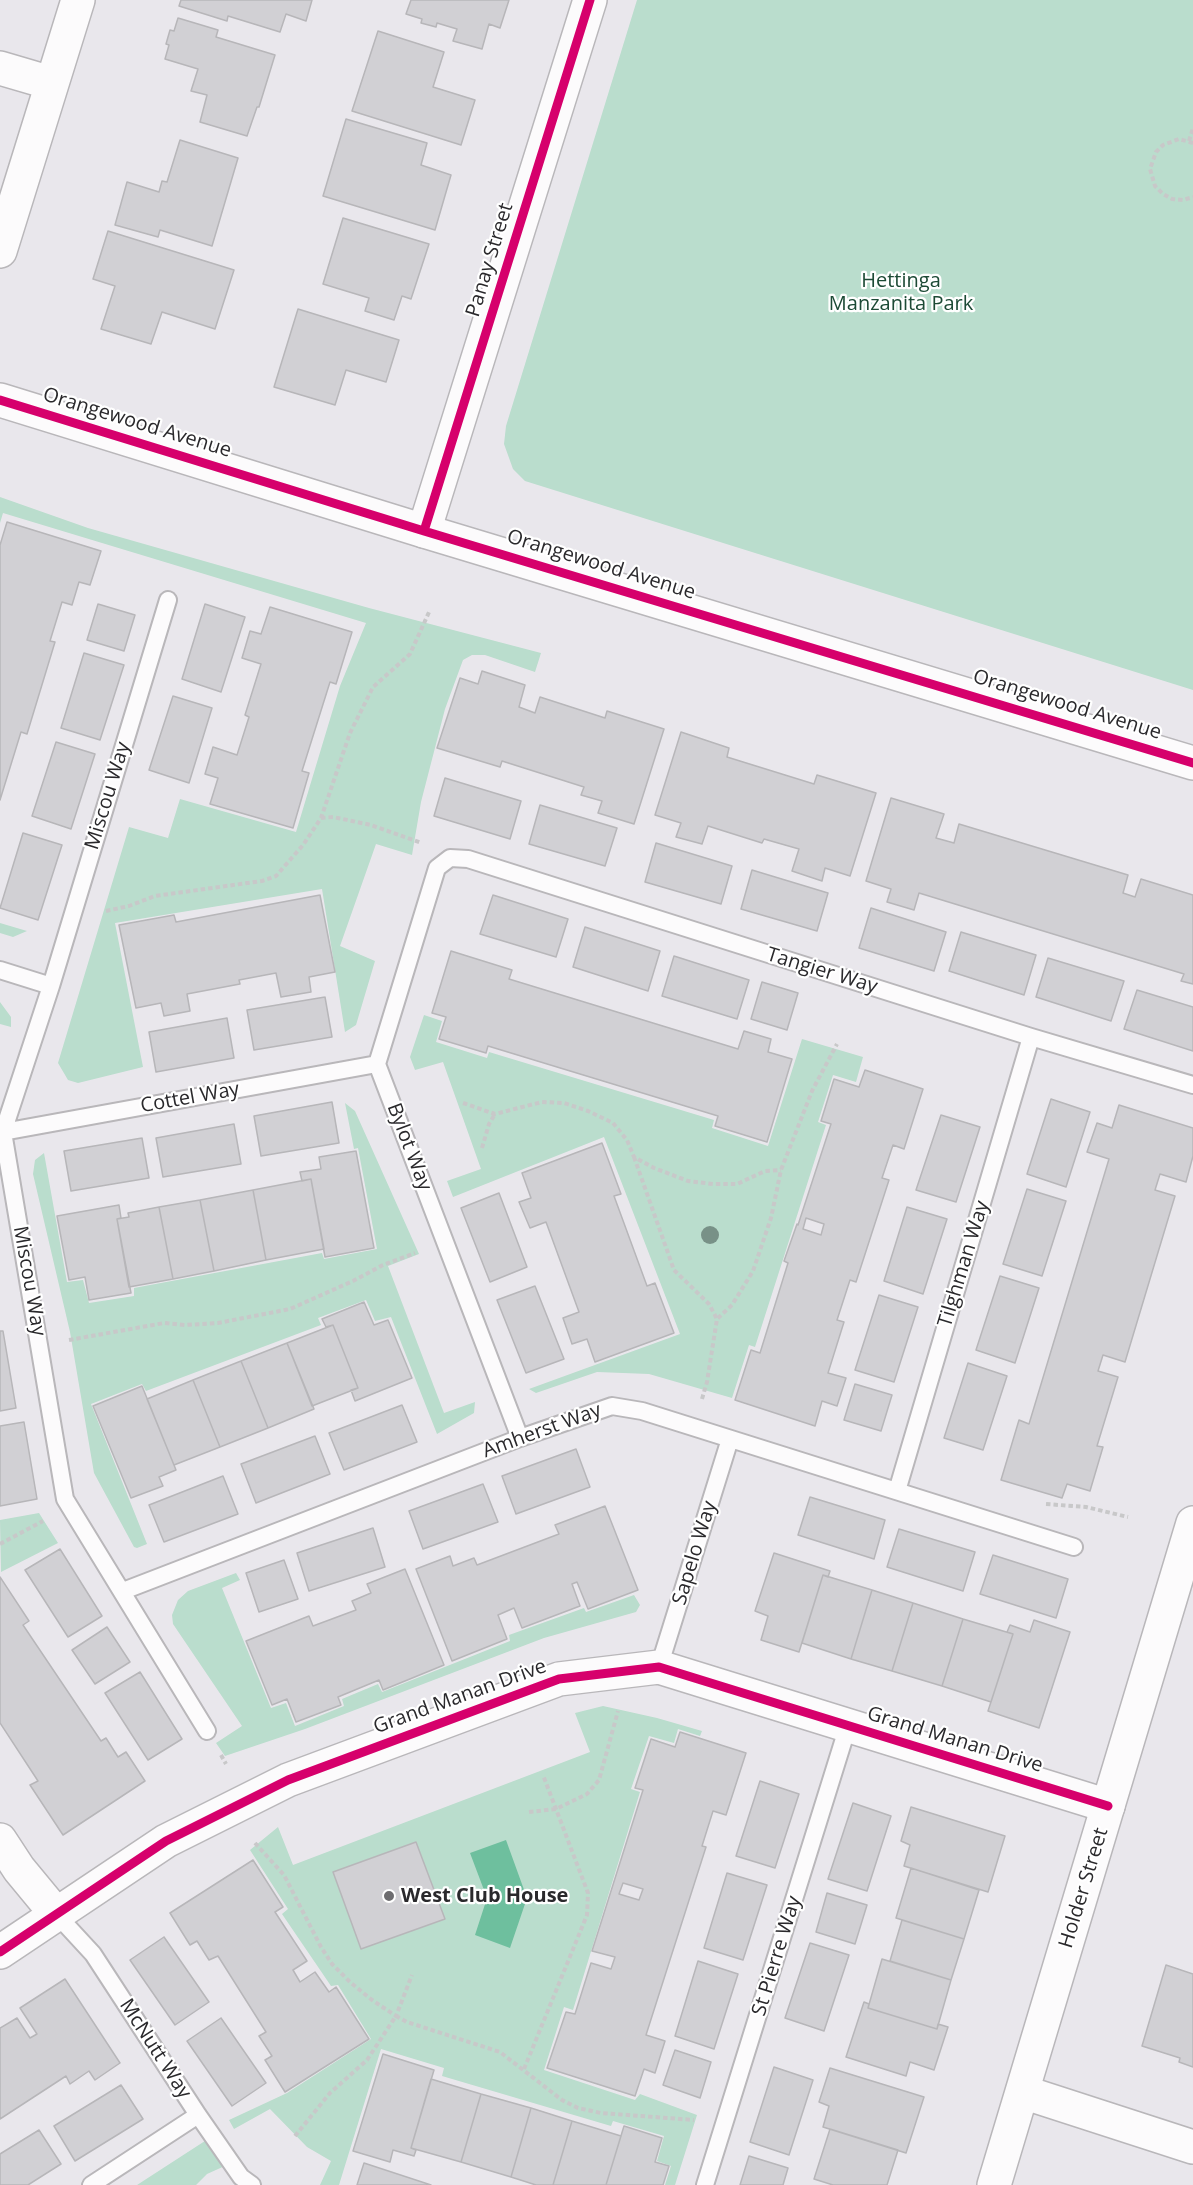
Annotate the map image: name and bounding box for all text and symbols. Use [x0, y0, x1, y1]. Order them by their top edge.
street label: Panay Street [461, 200, 519, 320]
park label: Hettinga Manzanita Park [829, 269, 973, 316]
street label: Orangewood Avenue [40, 383, 234, 463]
street label: Orangewood Avenue [504, 525, 698, 605]
street label: Orangewood Avenue [970, 665, 1164, 745]
street label: Miscou Way [80, 739, 136, 853]
street label: Tangier Way [764, 943, 880, 999]
street label: Cottel Way [139, 1078, 241, 1118]
street label: Bylot Way [381, 1100, 437, 1194]
street label: Tilghman Way [933, 1198, 995, 1330]
street label: Miscou Way [8, 1224, 50, 1338]
street label: Amherst Way [479, 1398, 605, 1464]
street label: Sapelo Way [668, 1498, 722, 1608]
street label: Grand Manan Drive [370, 1655, 550, 1739]
street label: Grand Manan Drive [864, 1702, 1046, 1778]
street label: Holder Street [1054, 1825, 1114, 1951]
place label: West Club House [401, 1884, 568, 1908]
marker: West Club House [382, 1889, 396, 1903]
street label: St Pierre Way [747, 1893, 807, 2019]
street label: McNutt Way [114, 1995, 196, 2103]

